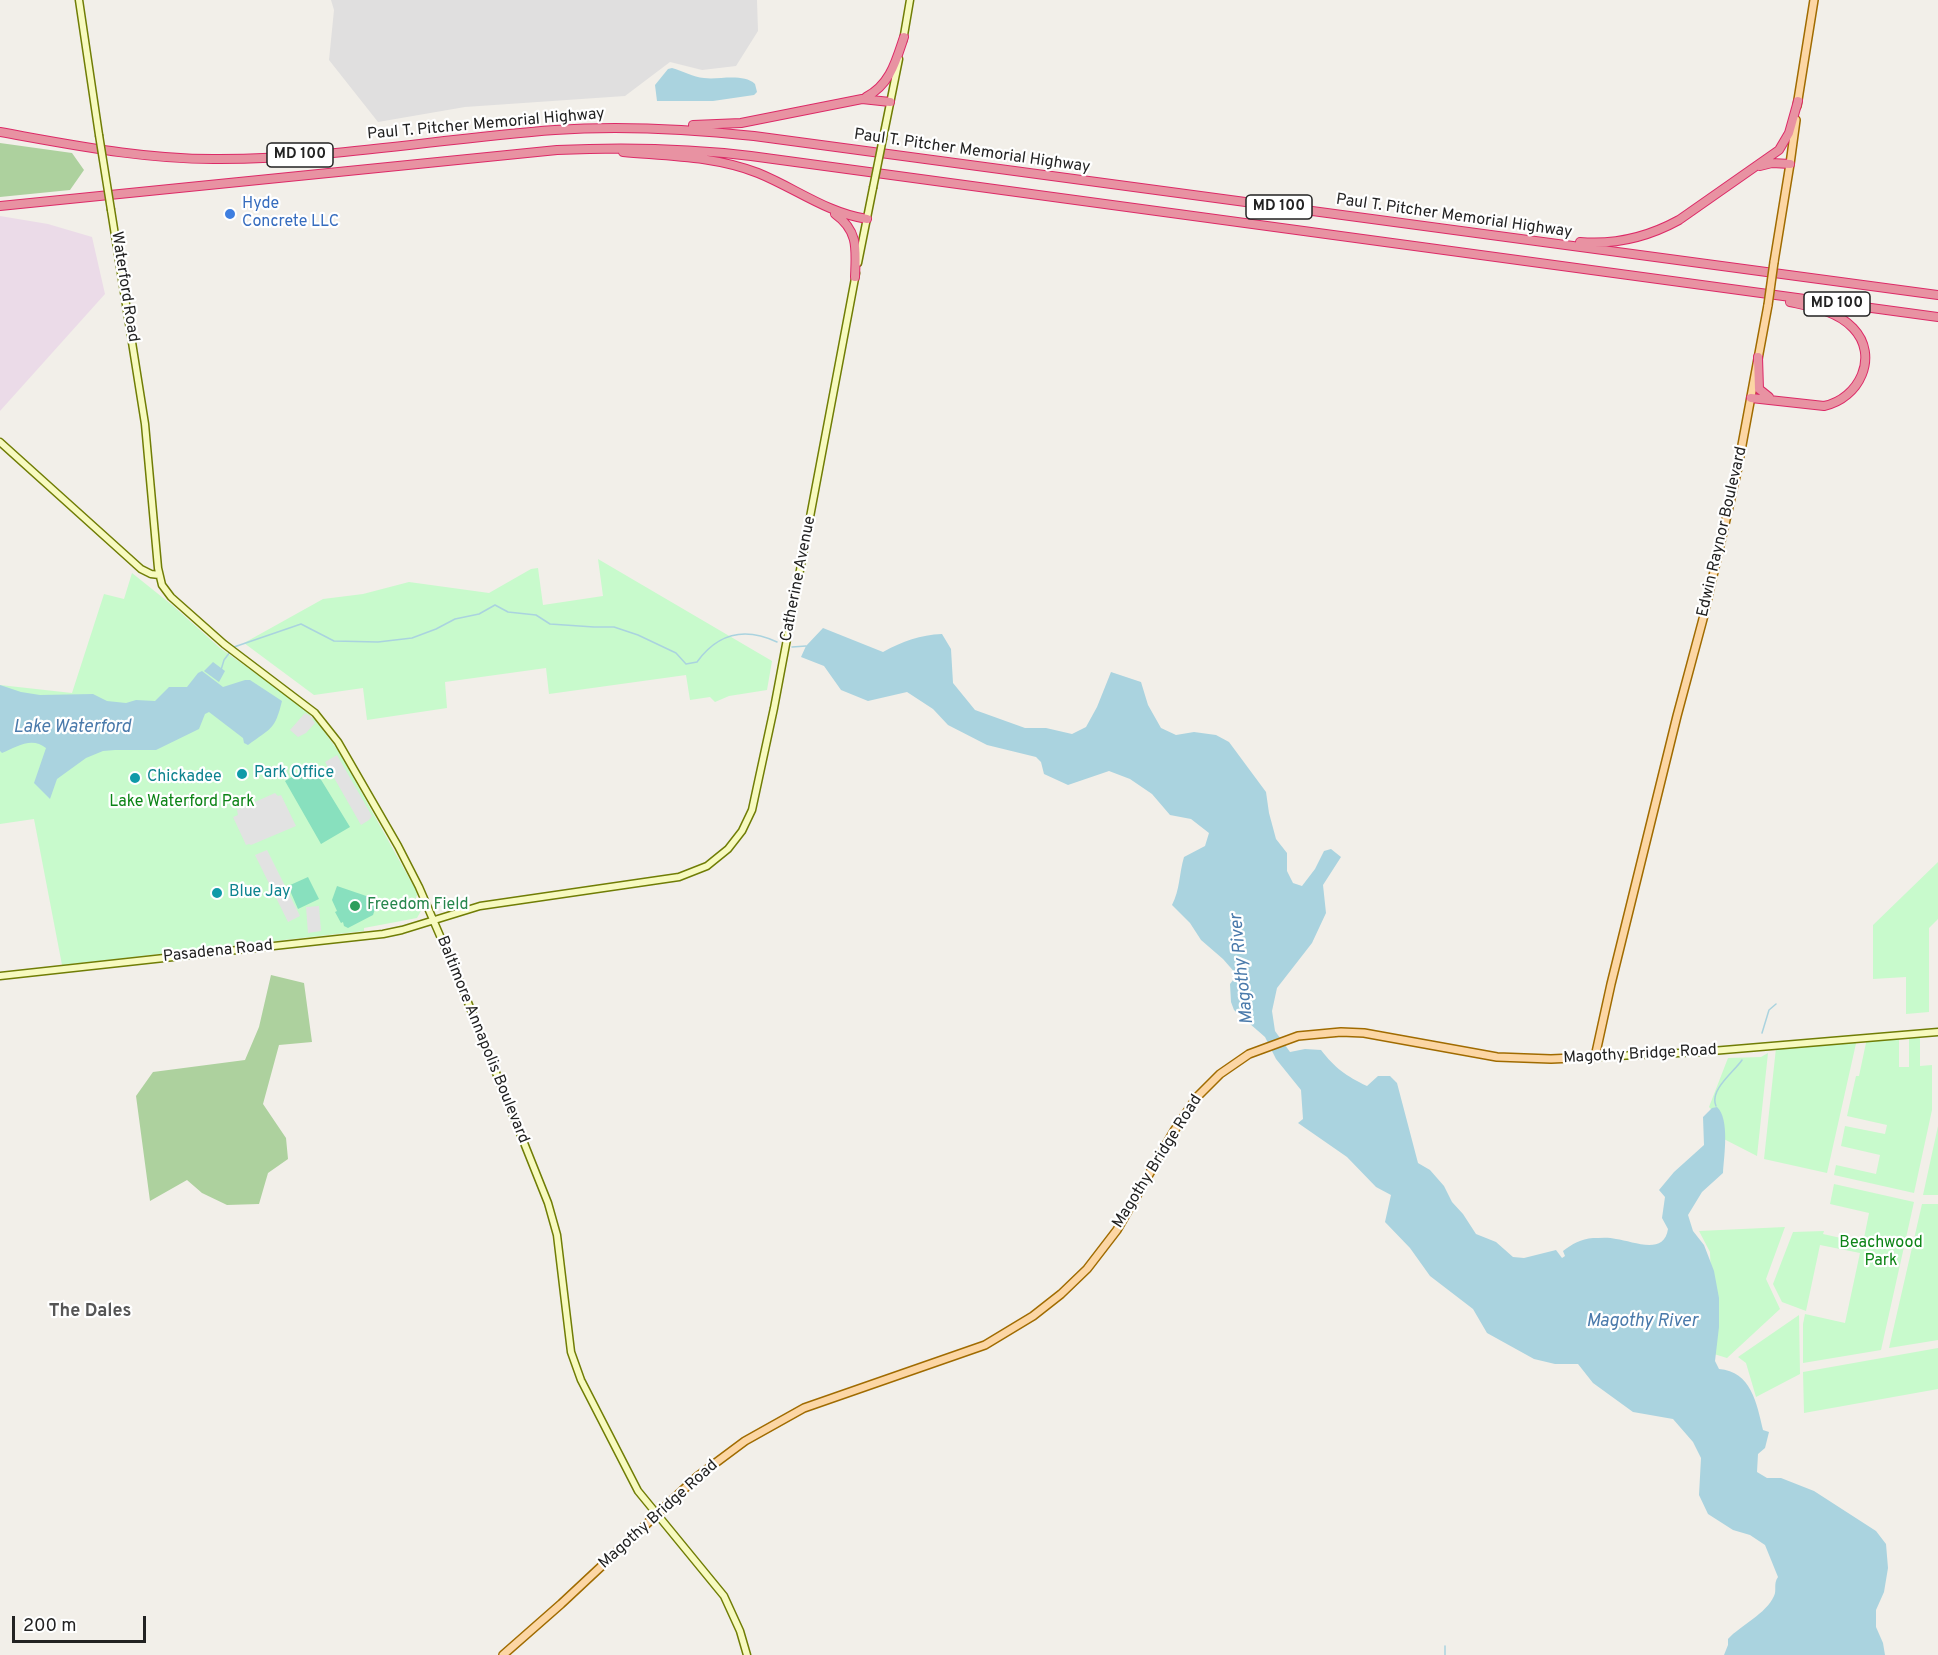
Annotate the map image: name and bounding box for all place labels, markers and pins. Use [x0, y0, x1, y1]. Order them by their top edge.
place label: Hyde Concrete LLC [242, 195, 339, 233]
marker: Hyde Concrete LLC [223, 207, 237, 221]
place label: Park Office [254, 764, 334, 784]
marker: Park Office [235, 767, 249, 781]
place label: Chickadee [147, 768, 222, 788]
marker: Chickadee [128, 771, 142, 785]
place label: Blue Jay [229, 883, 291, 903]
marker: Blue Jay [210, 886, 224, 900]
place label: Freedom Field [367, 896, 468, 916]
marker: Freedom Field [348, 899, 362, 913]

